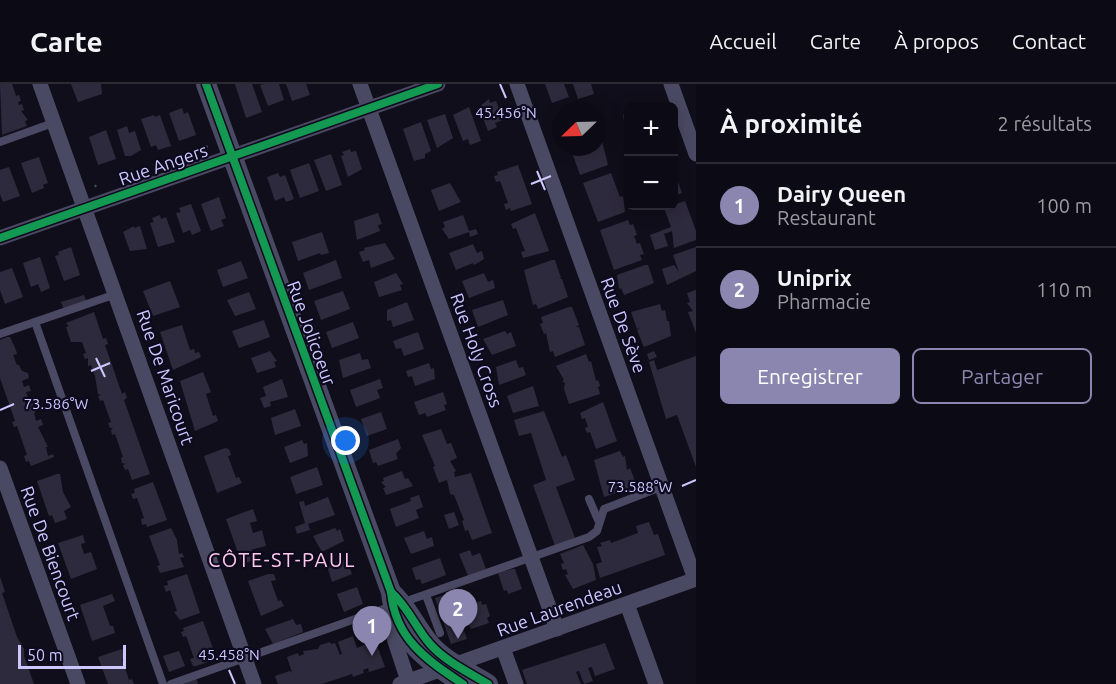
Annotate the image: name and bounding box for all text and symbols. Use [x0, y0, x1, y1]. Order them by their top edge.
text: Carte [30, 26, 103, 57]
text: Accueil [709, 29, 777, 53]
text: Carte [810, 29, 861, 53]
text: À propos [894, 29, 979, 53]
text: Contact [1012, 29, 1086, 53]
north arrow [552, 102, 606, 156]
map controls [624, 102, 678, 210]
button: + [624, 102, 678, 156]
text: 45.456°N [475, 104, 537, 121]
text: À proximité [720, 109, 862, 138]
text: 2 résultats [998, 112, 1092, 135]
street label: Rue Angers [116, 139, 210, 189]
button: − [624, 156, 678, 210]
text: Dairy Queen [777, 181, 906, 206]
text: 1 [734, 194, 745, 217]
text: 100 m [1036, 194, 1092, 217]
text: Restaurant [777, 206, 876, 229]
text: Uniprix [777, 265, 852, 290]
street label: Rue De Sève [597, 274, 651, 376]
street label: Rue Jolicoeur [284, 278, 340, 388]
text: 2 [734, 278, 745, 301]
text: 110 m [1036, 278, 1092, 301]
street label: Rue Holy Cross [447, 290, 507, 410]
text: Pharmacie [777, 290, 871, 313]
street label: Rue De Maricourt [134, 307, 198, 447]
button: Enregistrer [720, 348, 900, 404]
button: Partager [912, 348, 1092, 404]
text: 73.586°W [24, 395, 88, 412]
your location [331, 426, 360, 455]
text: 73.588°W [608, 478, 672, 495]
street label: Rue De Biencourt [17, 483, 85, 623]
district label: CÔTE-ST-PAUL [208, 548, 356, 571]
street label: Rue Laurendeau [494, 576, 624, 640]
pin: 2 [438, 590, 478, 639]
pin: 1 [352, 606, 392, 656]
scale bar [18, 642, 126, 670]
text: 50 m [27, 646, 63, 664]
text: 45.458°N [198, 646, 260, 663]

